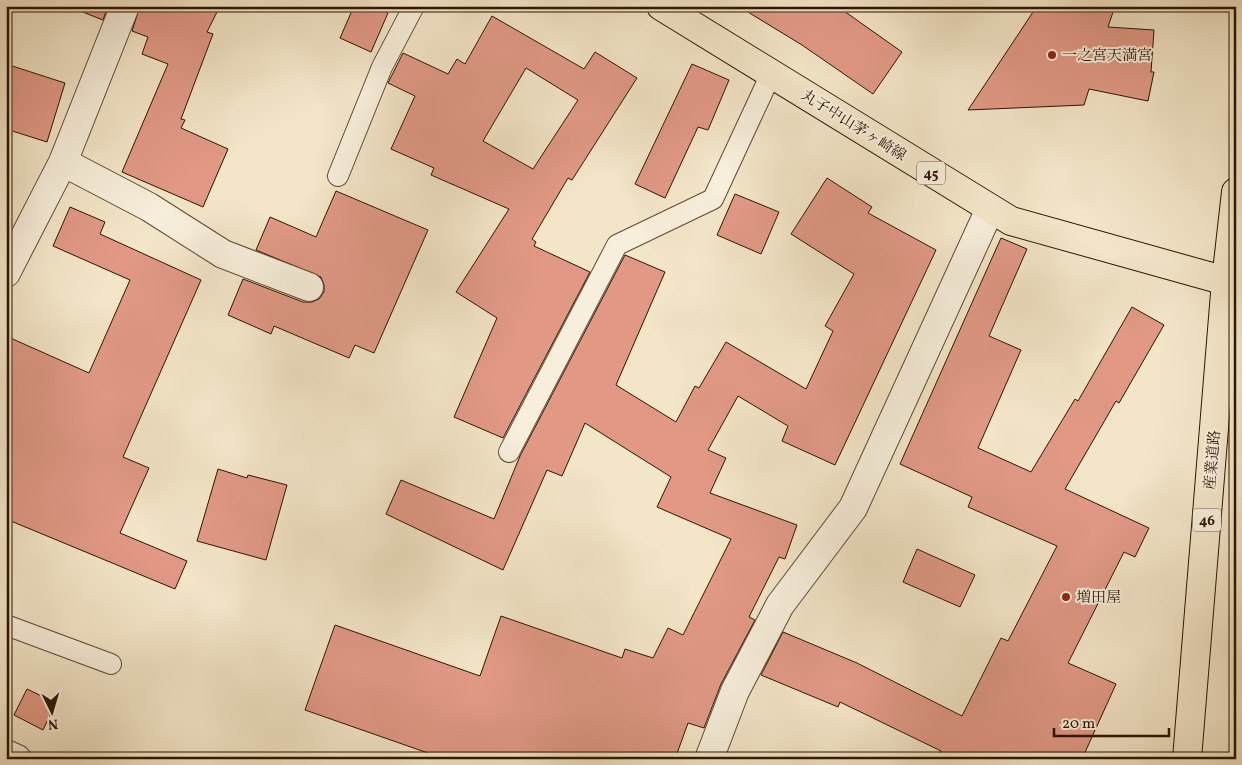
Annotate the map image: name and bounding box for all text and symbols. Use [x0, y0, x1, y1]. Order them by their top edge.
place label: 一之宮天満宮 [1062, 46, 1152, 67]
marker: 一之宮天満宮 [1046, 49, 1058, 61]
street label: 丸子中山茅ヶ崎線 [797, 86, 910, 167]
road number: 45 [917, 162, 945, 184]
street label: 産業道路 [1200, 429, 1227, 491]
road number: 46 [1193, 508, 1221, 532]
place label: 増田屋 [1076, 588, 1121, 609]
marker: 増田屋 [1060, 591, 1072, 603]
north arrow [28, 688, 78, 738]
scale bar [1054, 705, 1170, 737]
text: N [47, 714, 59, 733]
text: 20 m [1062, 714, 1095, 735]

